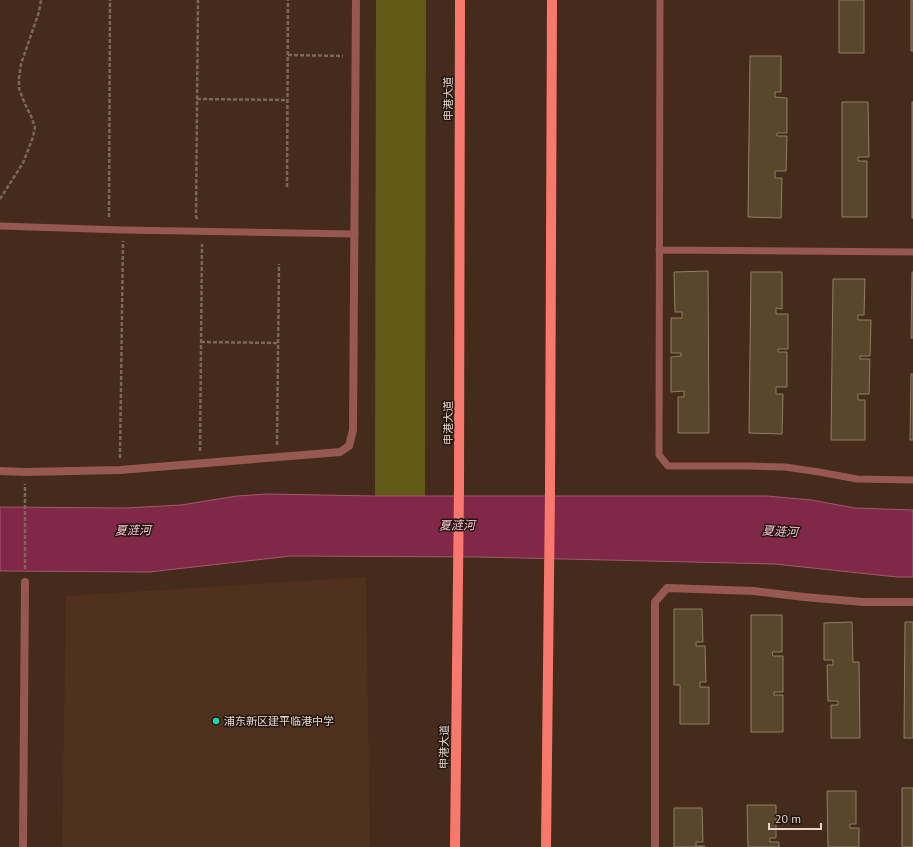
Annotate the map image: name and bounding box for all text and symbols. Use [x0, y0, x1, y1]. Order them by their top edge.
street label: 申港大道 [441, 77, 455, 121]
street label: 申港大道 [441, 401, 455, 445]
water label: 夏涟河 [439, 517, 477, 533]
water label: 夏涟河 [115, 522, 153, 538]
water label: 夏涟河 [762, 523, 800, 540]
place label: 浦东新区建平临港中学 [224, 714, 334, 728]
marker: 浦东新区建平临港中学 [211, 716, 221, 726]
street label: 申港大道 [437, 725, 451, 769]
scale bar [769, 805, 821, 831]
text: 20 m [775, 811, 801, 826]

